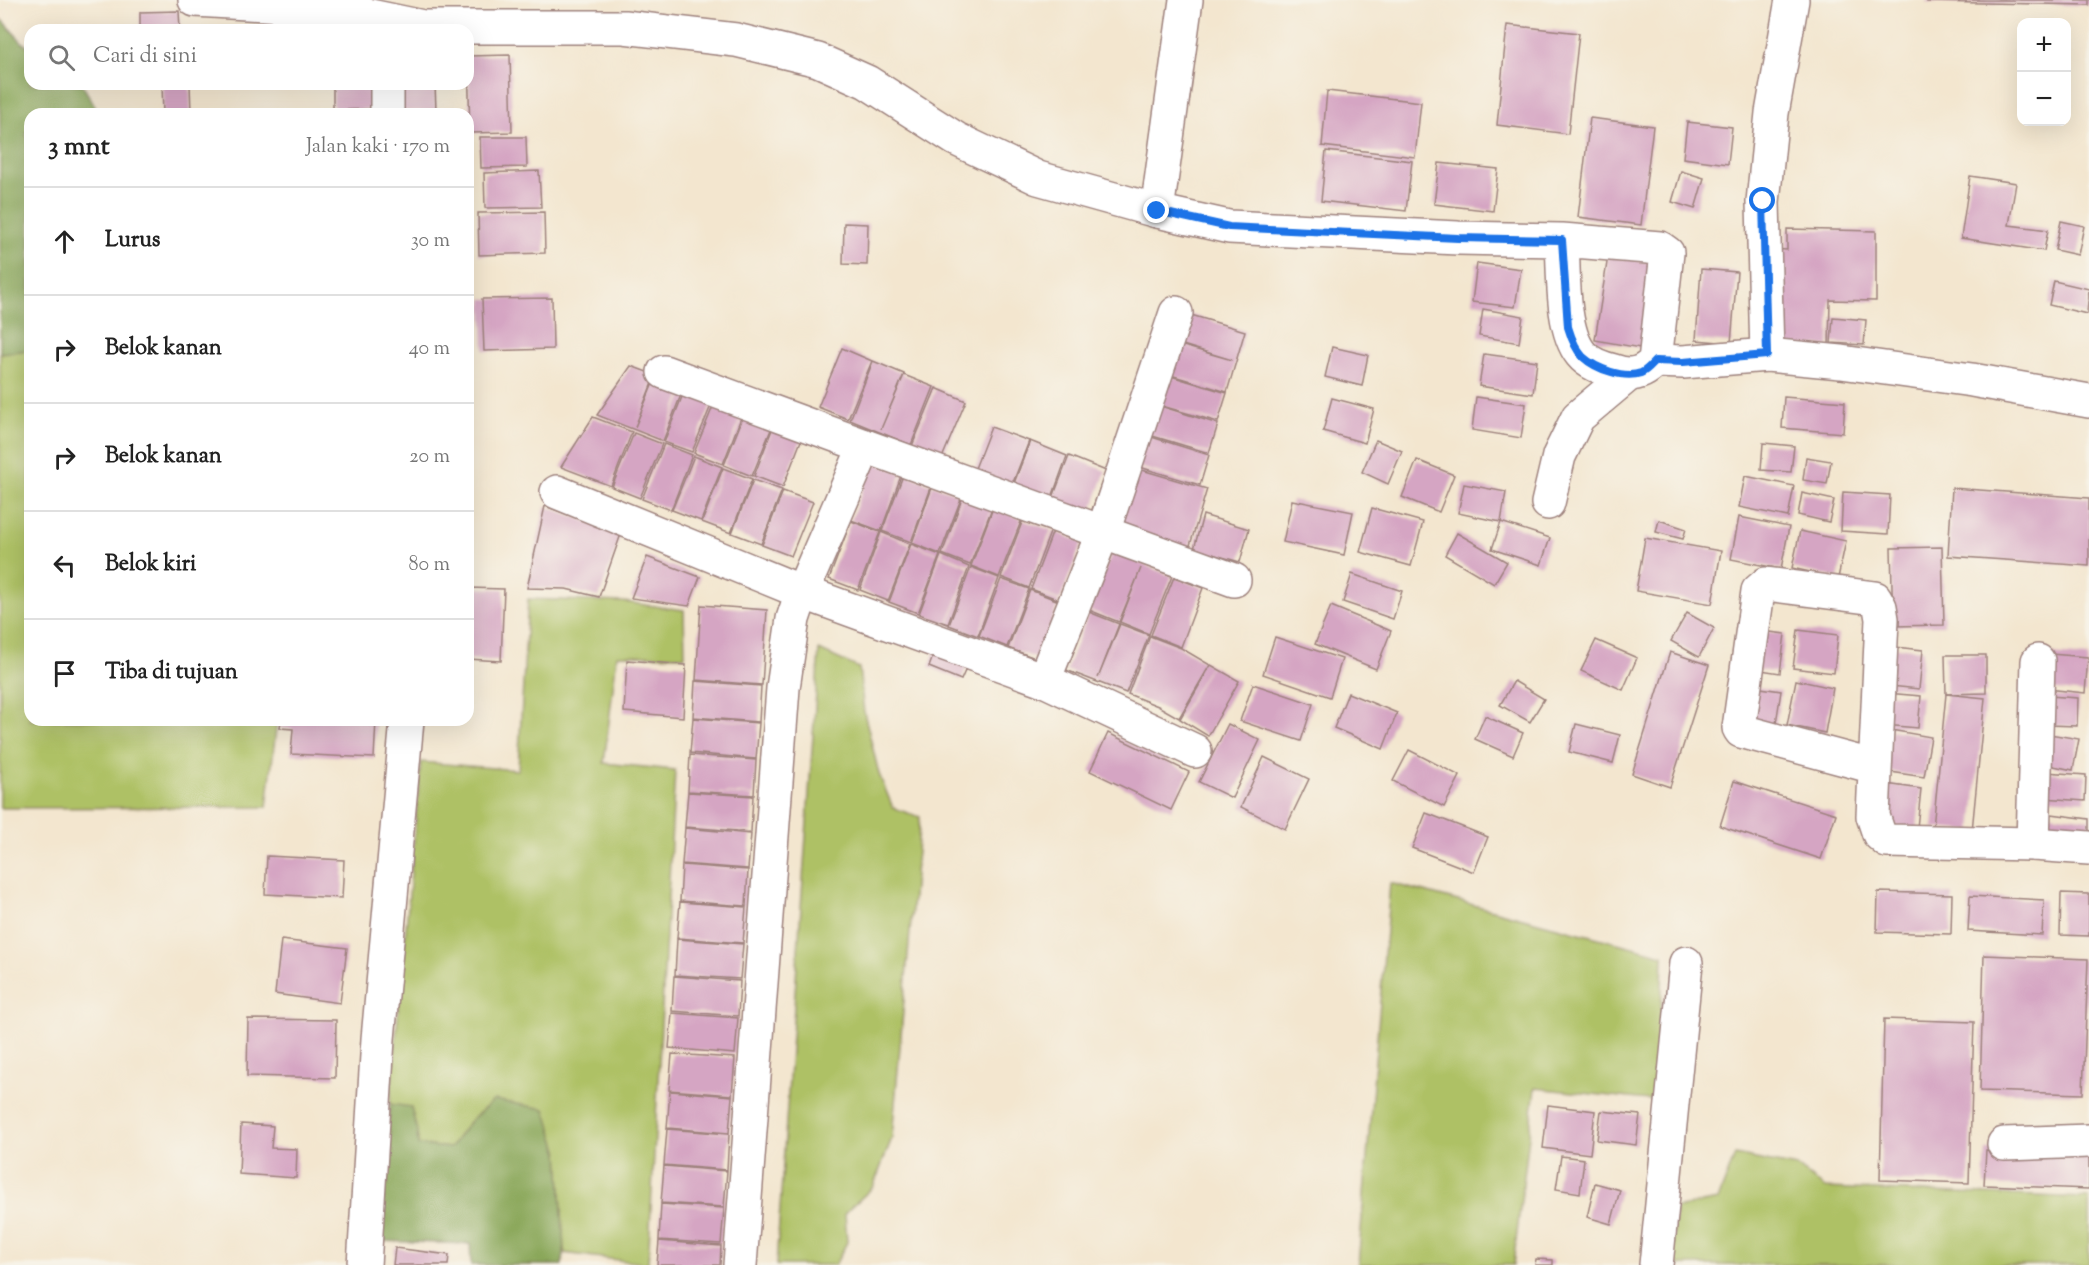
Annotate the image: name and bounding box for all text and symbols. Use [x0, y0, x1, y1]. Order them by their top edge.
map controls [2017, 18, 2071, 126]
button: + [2017, 18, 2071, 72]
search box [24, 24, 474, 90]
icon: search [45, 41, 78, 74]
text: Cari di sini [93, 41, 197, 73]
button: − [2017, 72, 2071, 126]
text: 3 mnt [48, 129, 110, 166]
text: Jalan kaki · 170 m [306, 133, 450, 162]
route start [1749, 187, 1775, 213]
route end [1143, 197, 1169, 223]
icon: ahead [48, 225, 81, 258]
text: Lurus [105, 225, 161, 257]
text: 30 m [411, 227, 450, 256]
icon: right [48, 333, 81, 366]
text: Belok kanan [105, 333, 222, 365]
text: 40 m [409, 335, 450, 364]
icon: right [48, 441, 81, 474]
text: Belok kanan [105, 441, 222, 473]
text: 20 m [409, 443, 450, 472]
icon: left [48, 549, 81, 582]
text: Belok kiri [105, 549, 196, 581]
text: 80 m [409, 551, 450, 580]
icon: arrive [48, 657, 81, 690]
text: Tiba di tujuan [105, 657, 238, 689]

